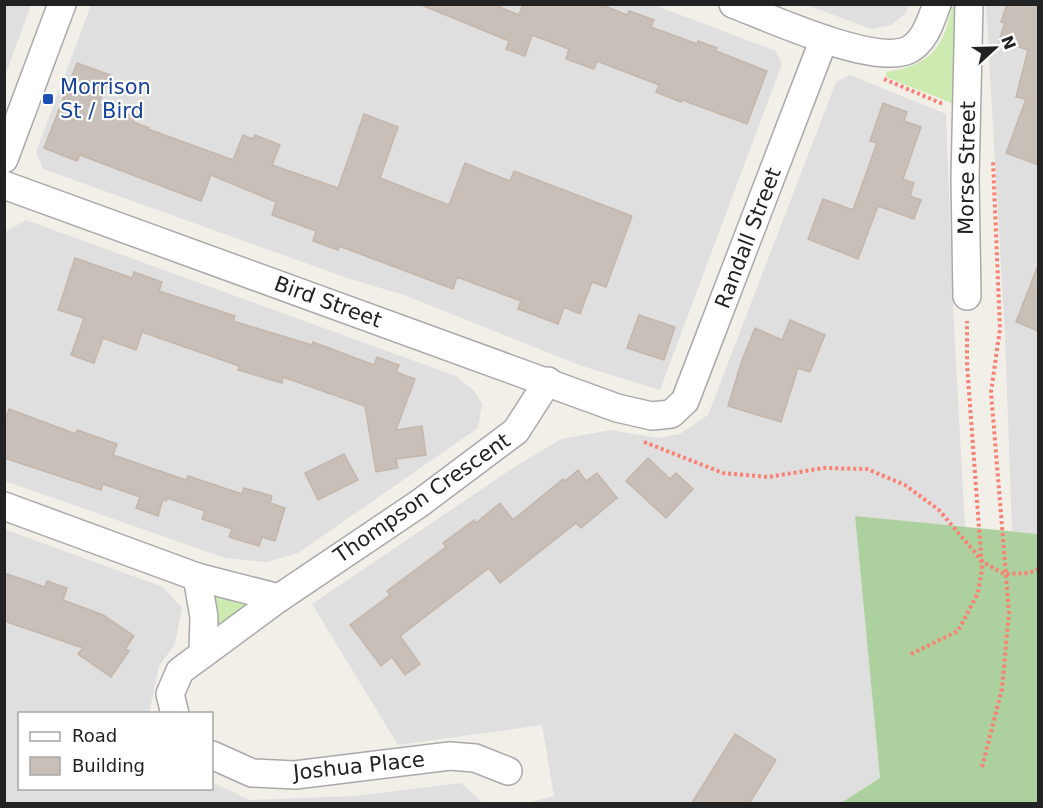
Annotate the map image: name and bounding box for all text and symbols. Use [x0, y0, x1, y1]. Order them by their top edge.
north arrow [965, 18, 1025, 78]
text: N [997, 33, 1020, 52]
place label: Morrison St / Bird [60, 75, 151, 123]
marker: Morrison St / Bird [41, 92, 55, 106]
street label: Morse Street [954, 101, 980, 235]
street label: Randall Street [710, 164, 786, 312]
street label: Bird Street [271, 272, 385, 332]
street label: Thompson Crescent [329, 428, 515, 568]
legend [18, 712, 213, 790]
text: Road [72, 725, 117, 746]
street label: Joshua Place [290, 747, 426, 785]
text: Building [72, 755, 145, 776]

